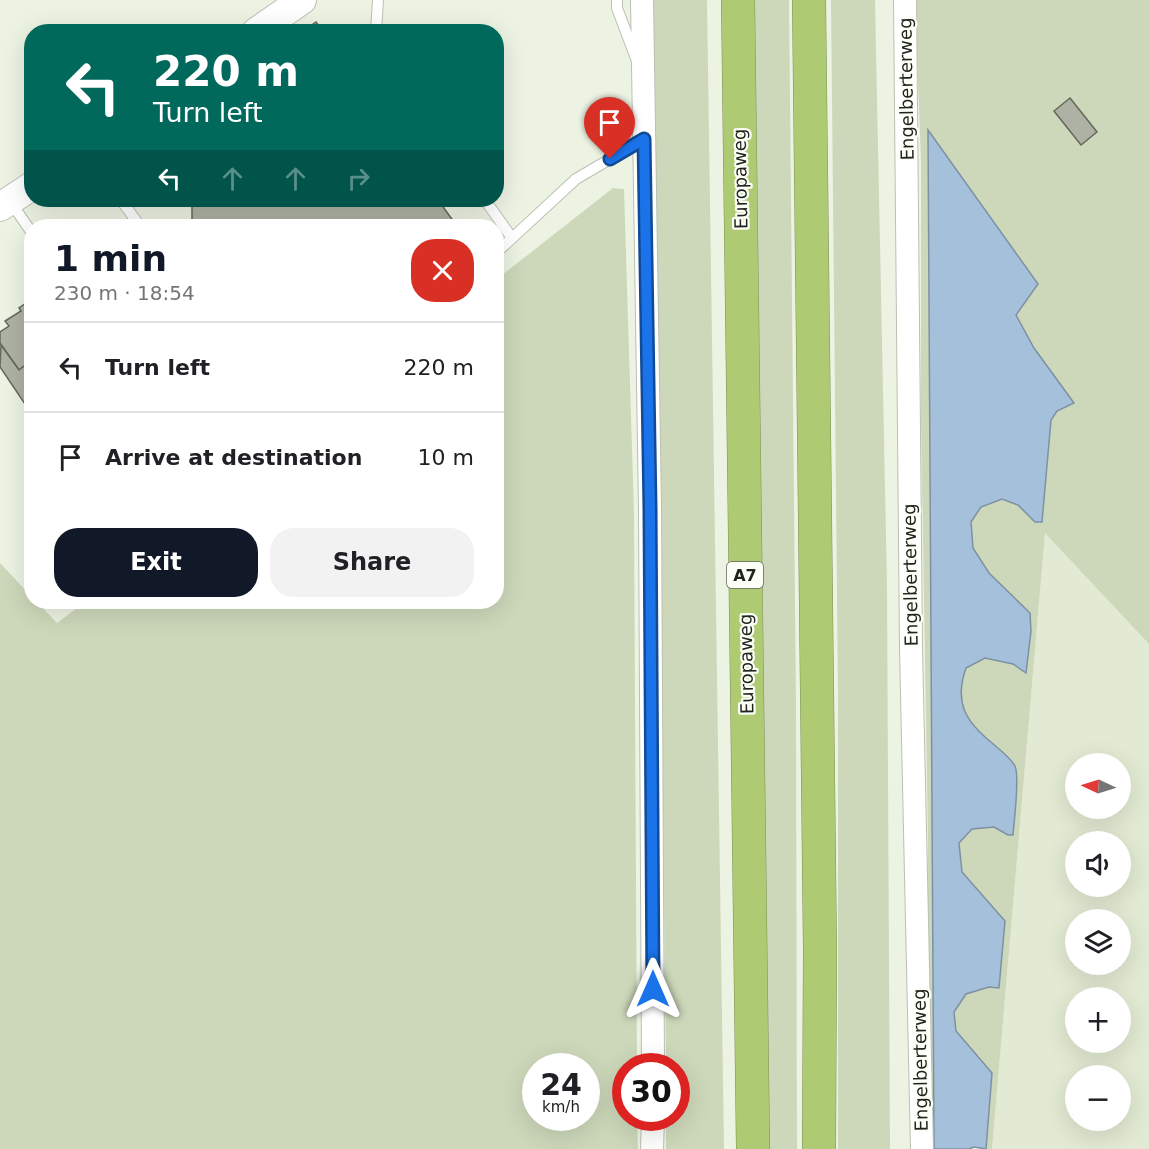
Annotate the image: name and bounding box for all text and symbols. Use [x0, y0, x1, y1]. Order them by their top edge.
street label: Engelberterweg [894, 17, 918, 161]
text: 220 m [153, 47, 299, 96]
icon: left [54, 48, 132, 126]
text: Turn left [153, 97, 263, 128]
pin [584, 97, 635, 159]
icon: arrive [593, 106, 626, 139]
street label: Europaweg [729, 129, 751, 229]
icon: left [153, 162, 186, 195]
icon: ahead [216, 162, 249, 195]
icon: ahead [279, 162, 312, 195]
icon: right [342, 162, 375, 195]
text: 1 min [54, 238, 167, 279]
button: close [411, 239, 474, 302]
text: 230 m · 18:54 [54, 281, 195, 305]
icon: left [54, 351, 87, 384]
text: Turn left [105, 355, 210, 380]
text: 220 m [404, 355, 474, 380]
icon: arrive [54, 441, 87, 474]
text: Arrive at destination [105, 445, 362, 470]
text: 10 m [418, 445, 474, 470]
street label: Engelberterweg [898, 503, 922, 647]
button: Exit [54, 528, 258, 597]
button: Share [270, 528, 474, 597]
road number: A7 [727, 562, 763, 588]
street label: Europaweg [735, 614, 757, 714]
north arrow [1065, 753, 1131, 819]
map controls [1065, 753, 1131, 1131]
button: sound [1065, 831, 1131, 897]
button: layers [1065, 909, 1131, 975]
position arrow [621, 957, 685, 1021]
button: + [1065, 987, 1131, 1053]
street label: Engelberterweg [908, 988, 932, 1132]
speed limit sign: 30 [612, 1053, 690, 1131]
button: − [1065, 1065, 1131, 1131]
text: 24 [540, 1067, 582, 1102]
text: km/h [542, 1098, 580, 1116]

